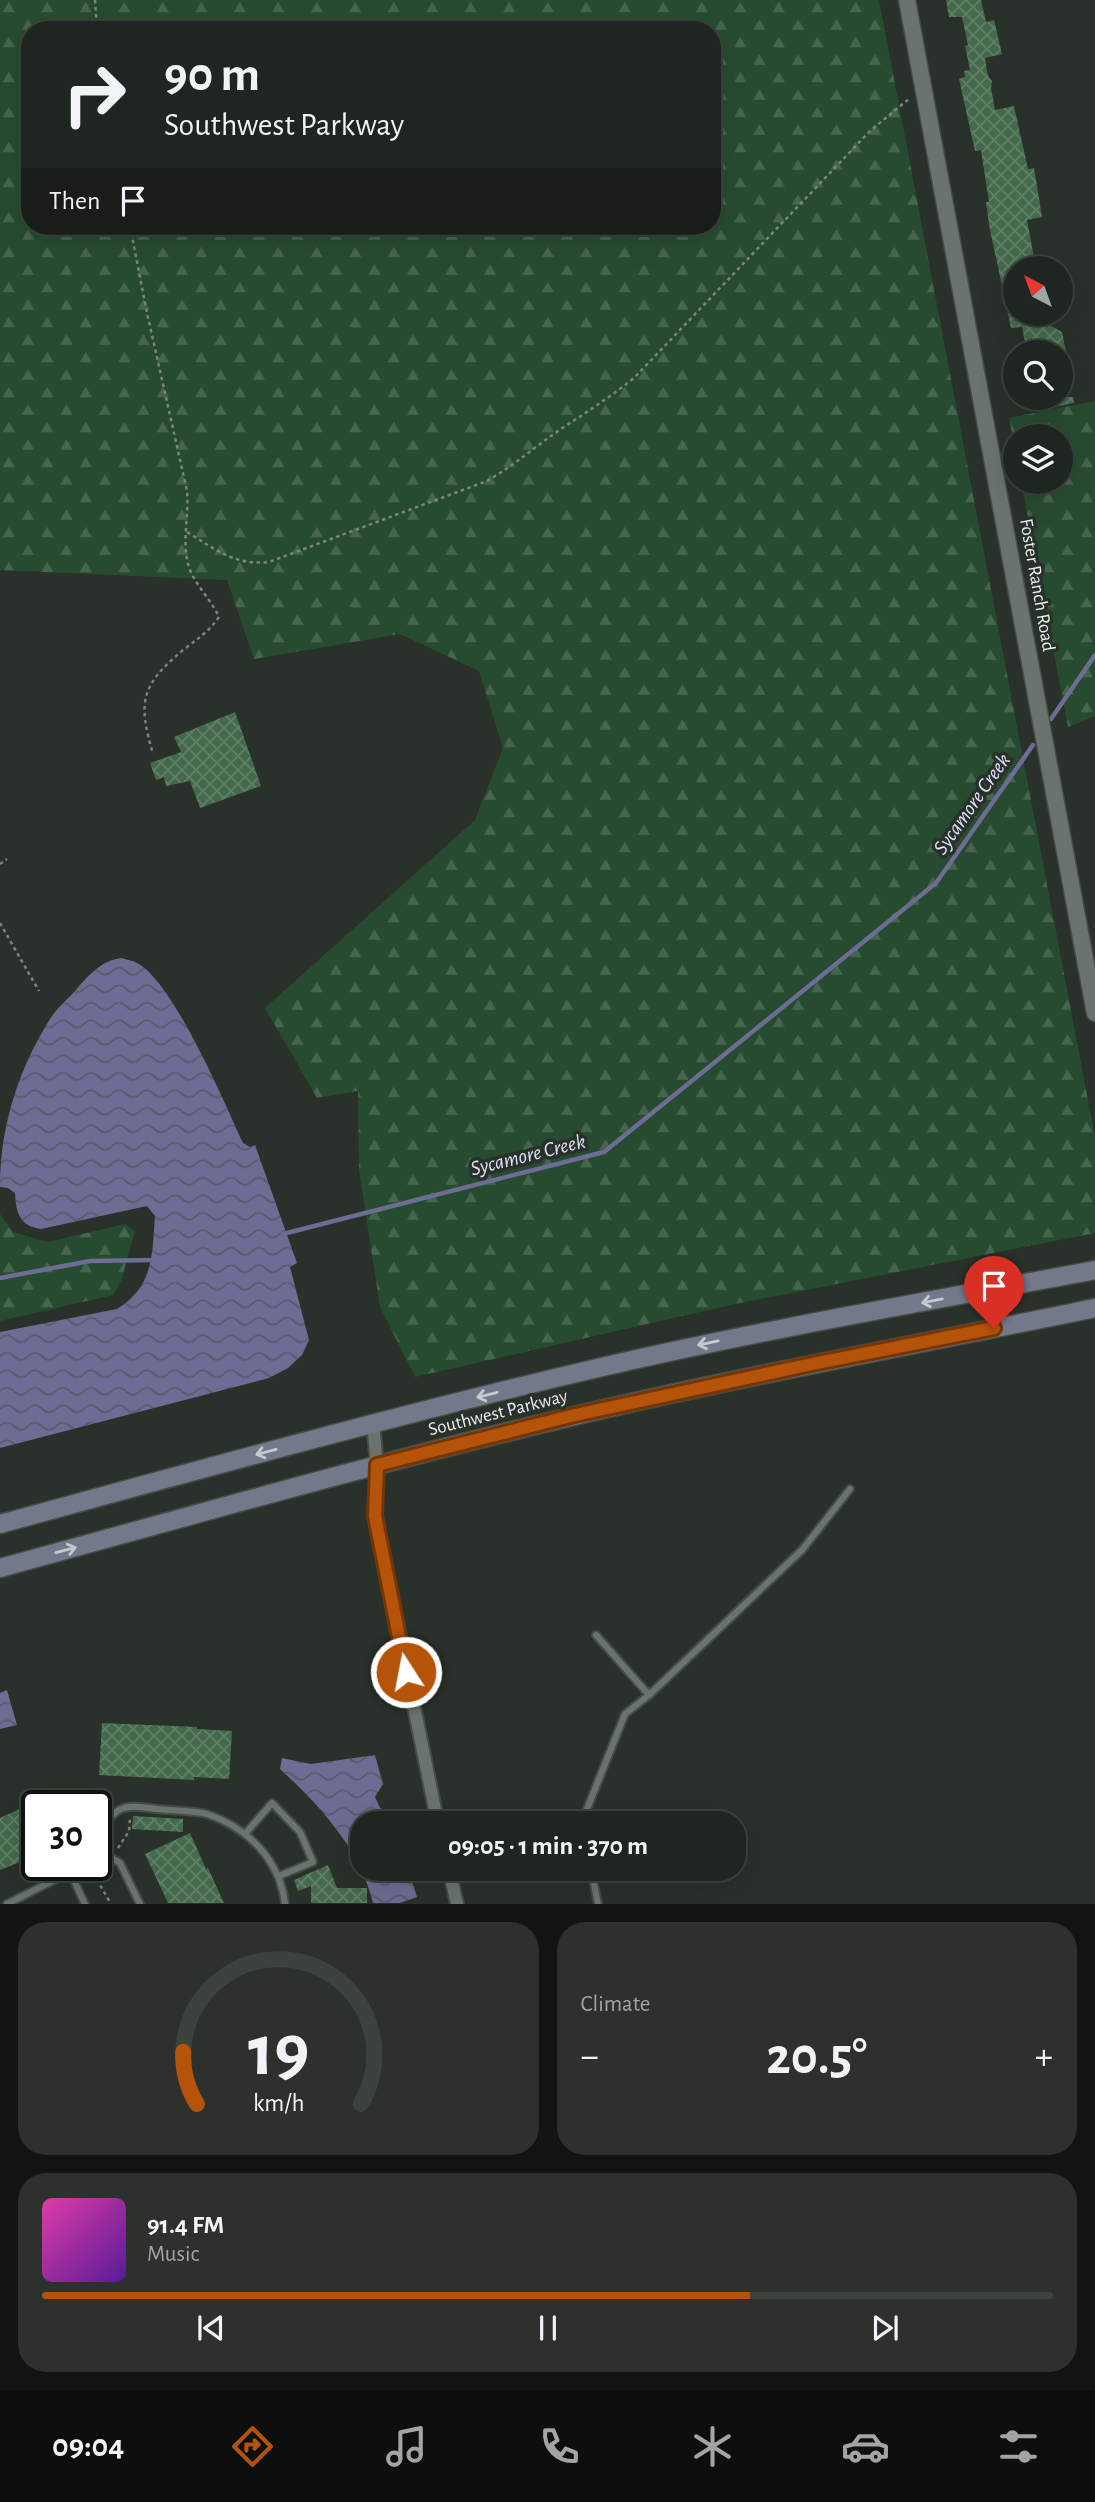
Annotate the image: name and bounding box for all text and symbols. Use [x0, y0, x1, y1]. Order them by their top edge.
icon: right [49, 49, 140, 140]
text: 90 m [164, 51, 260, 100]
text: Southwest Parkway [164, 109, 404, 141]
icon: arrive [114, 182, 152, 220]
text: Then [49, 188, 100, 214]
north arrow [1003, 256, 1073, 326]
map controls [1003, 256, 1073, 494]
button: search [1003, 340, 1073, 410]
button: layers [1003, 424, 1073, 494]
street label: Foster Ranch Road [1016, 517, 1058, 653]
water label: Sycamore Creek [930, 750, 1015, 858]
water label: Sycamore Creek [468, 1131, 588, 1179]
pin [964, 1256, 1024, 1328]
icon: arrive [975, 1267, 1013, 1305]
one-way arrow [921, 1295, 944, 1308]
one-way arrow [697, 1337, 720, 1351]
street label: Southwest Parkway [426, 1387, 570, 1439]
one-way arrow [476, 1389, 498, 1402]
one-way arrow [256, 1446, 278, 1459]
one-way arrow [55, 1542, 77, 1555]
position arrow [369, 1635, 443, 1709]
speed limit sign: 30 [21, 1790, 112, 1881]
text: 09:05 · 1 min · 370 m [448, 1833, 648, 1859]
text: Climate [581, 1993, 650, 2016]
text: 19 [248, 2017, 309, 2090]
text: 20.5° [766, 2031, 867, 2083]
text: − [581, 2038, 599, 2076]
text: + [1035, 2038, 1053, 2076]
text: km/h [252, 2091, 304, 2116]
text: 91.4 FM [147, 2212, 224, 2238]
text: Music [147, 2243, 199, 2266]
icon: previous [192, 2309, 230, 2347]
icon: pause [529, 2309, 567, 2347]
icon: next [866, 2309, 904, 2347]
icon: directions [228, 2422, 277, 2471]
icon: music [382, 2422, 431, 2471]
icon: phone [535, 2422, 584, 2471]
icon: climate [688, 2422, 737, 2471]
icon: car [841, 2422, 890, 2471]
icon: filters [994, 2422, 1043, 2471]
text: 09:04 [52, 2430, 124, 2462]

